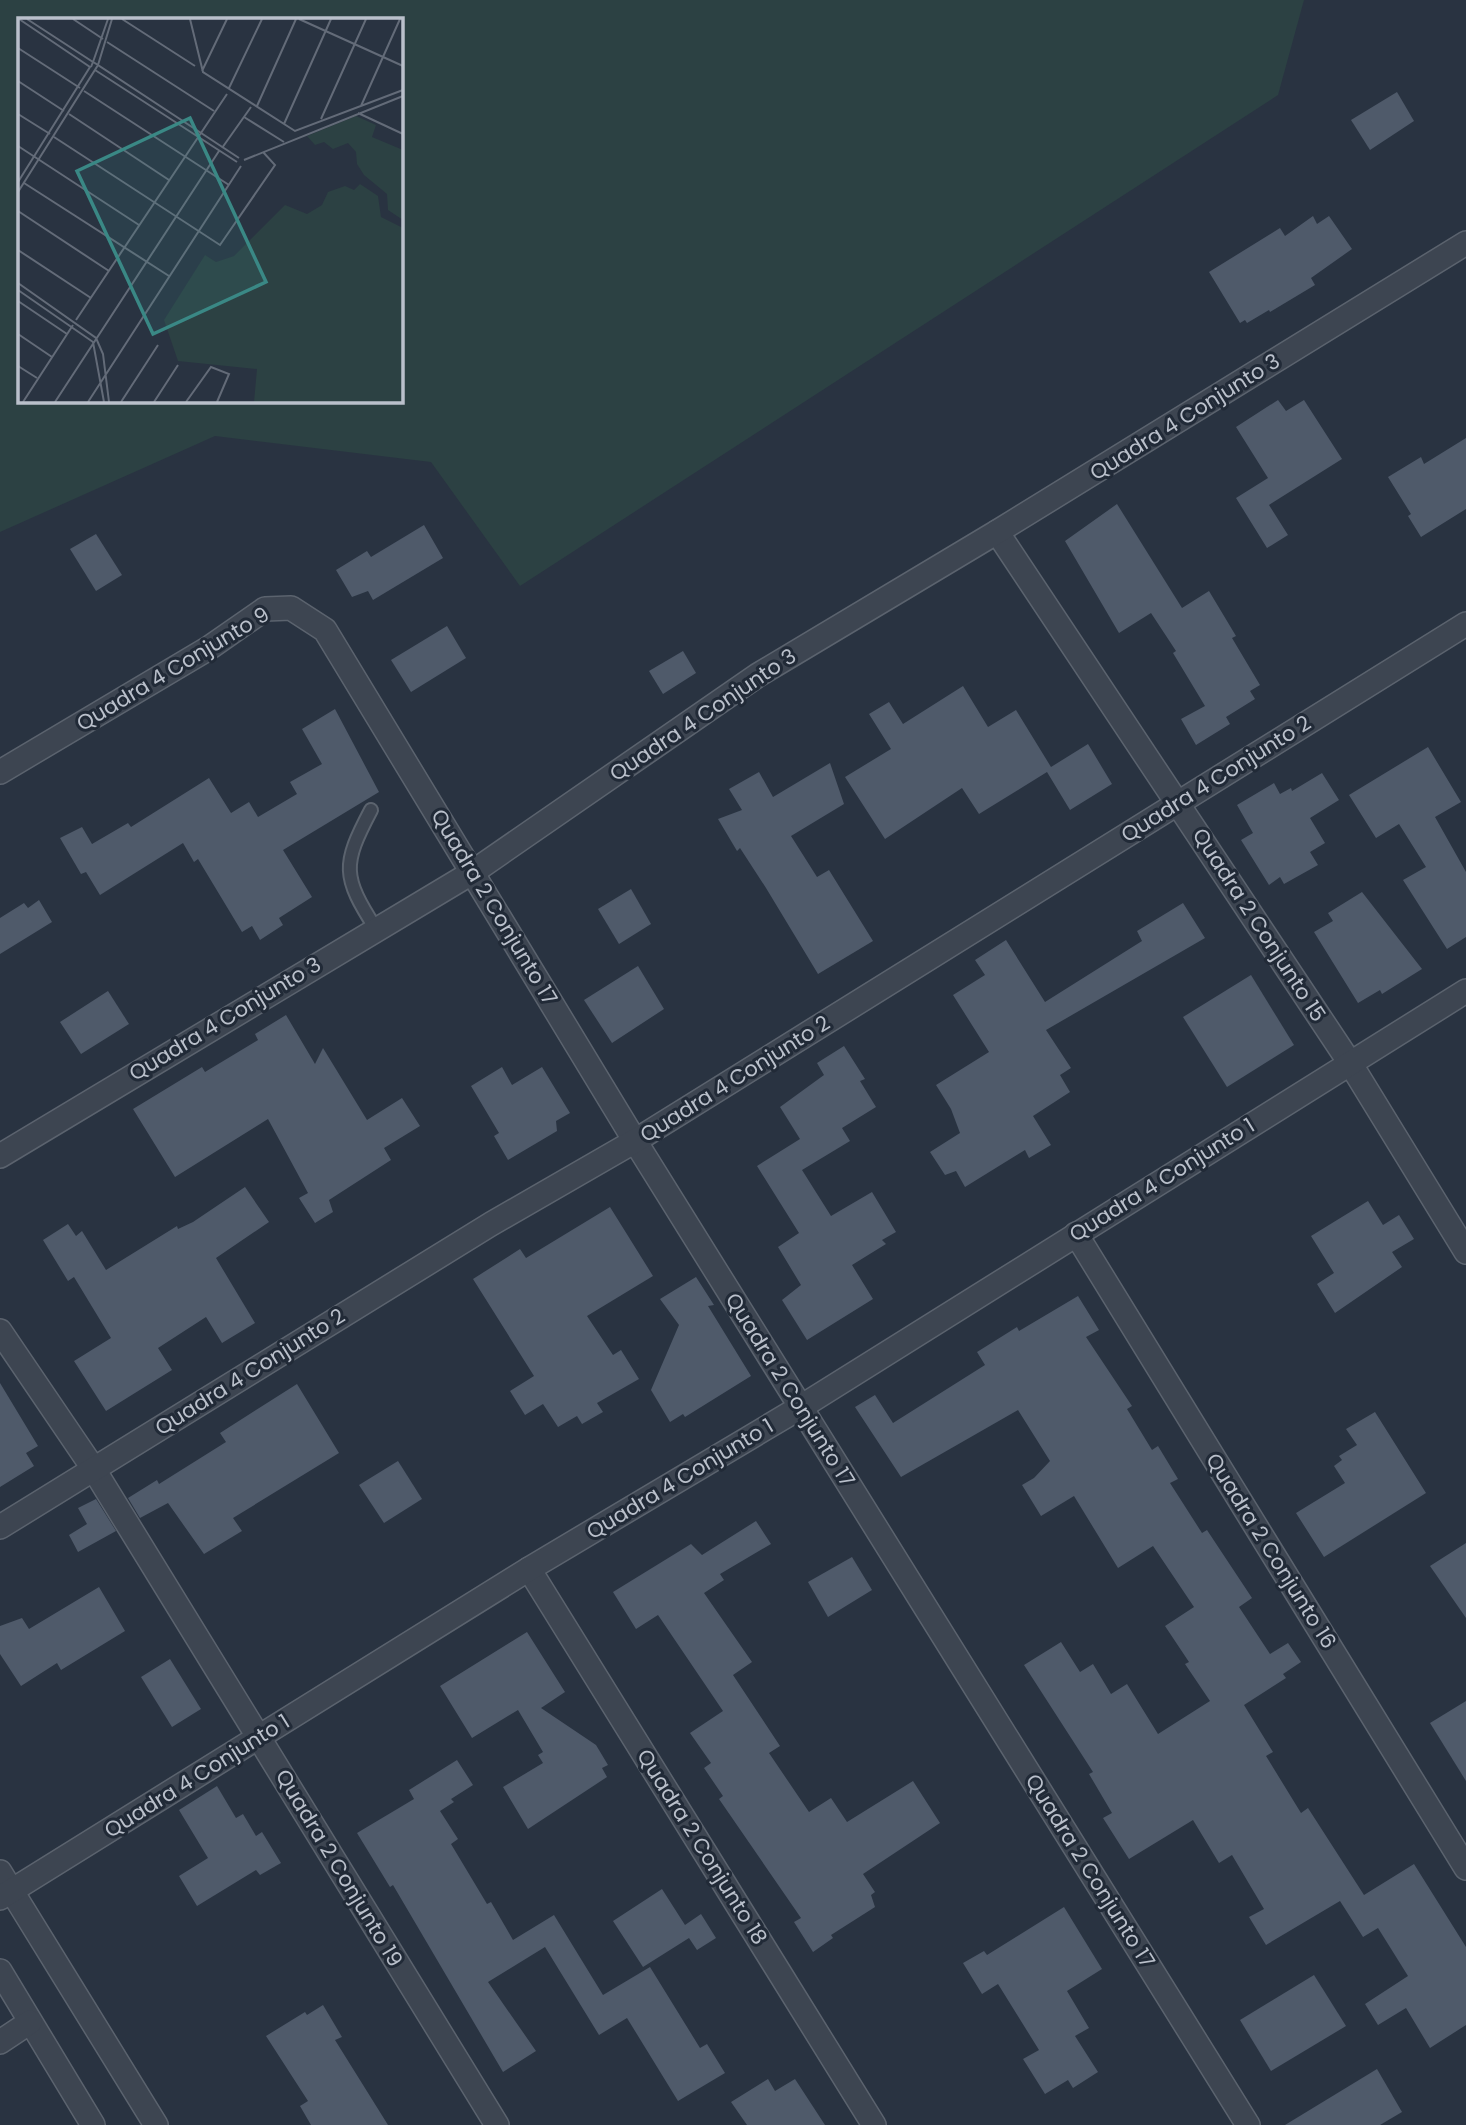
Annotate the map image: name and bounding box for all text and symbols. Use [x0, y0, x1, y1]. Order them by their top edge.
inset map [18, 18, 402, 402]
street label: Quadra 4 Conjunto 3 [1084, 346, 1285, 487]
street label: Quadra 4 Conjunto 9 [71, 600, 274, 738]
street label: Quadra 4 Conjunto 3 [604, 641, 802, 788]
street label: Quadra 4 Conjunto 2 [1115, 708, 1316, 849]
street label: Quadra 2 Conjunto 17 [424, 803, 564, 1010]
street label: Quadra 2 Conjunto 15 [1186, 822, 1333, 1027]
street label: Quadra 4 Conjunto 3 [123, 950, 326, 1087]
street label: Quadra 4 Conjunto 2 [634, 1008, 835, 1149]
street label: Quadra 4 Conjunto 1 [1064, 1111, 1260, 1248]
street label: Quadra 2 Conjunto 17 [719, 1287, 862, 1492]
street label: Quadra 4 Conjunto 2 [149, 1301, 350, 1442]
street label: Quadra 4 Conjunto 1 [581, 1411, 779, 1546]
street label: Quadra 2 Conjunto 16 [1199, 1447, 1344, 1654]
street label: Quadra 4 Conjunto 1 [99, 1707, 295, 1844]
street label: Quadra 2 Conjunto 18 [630, 1743, 774, 1950]
street label: Quadra 2 Conjunto 19 [269, 1764, 410, 1972]
street label: Quadra 2 Conjunto 17 [1019, 1768, 1162, 1973]

